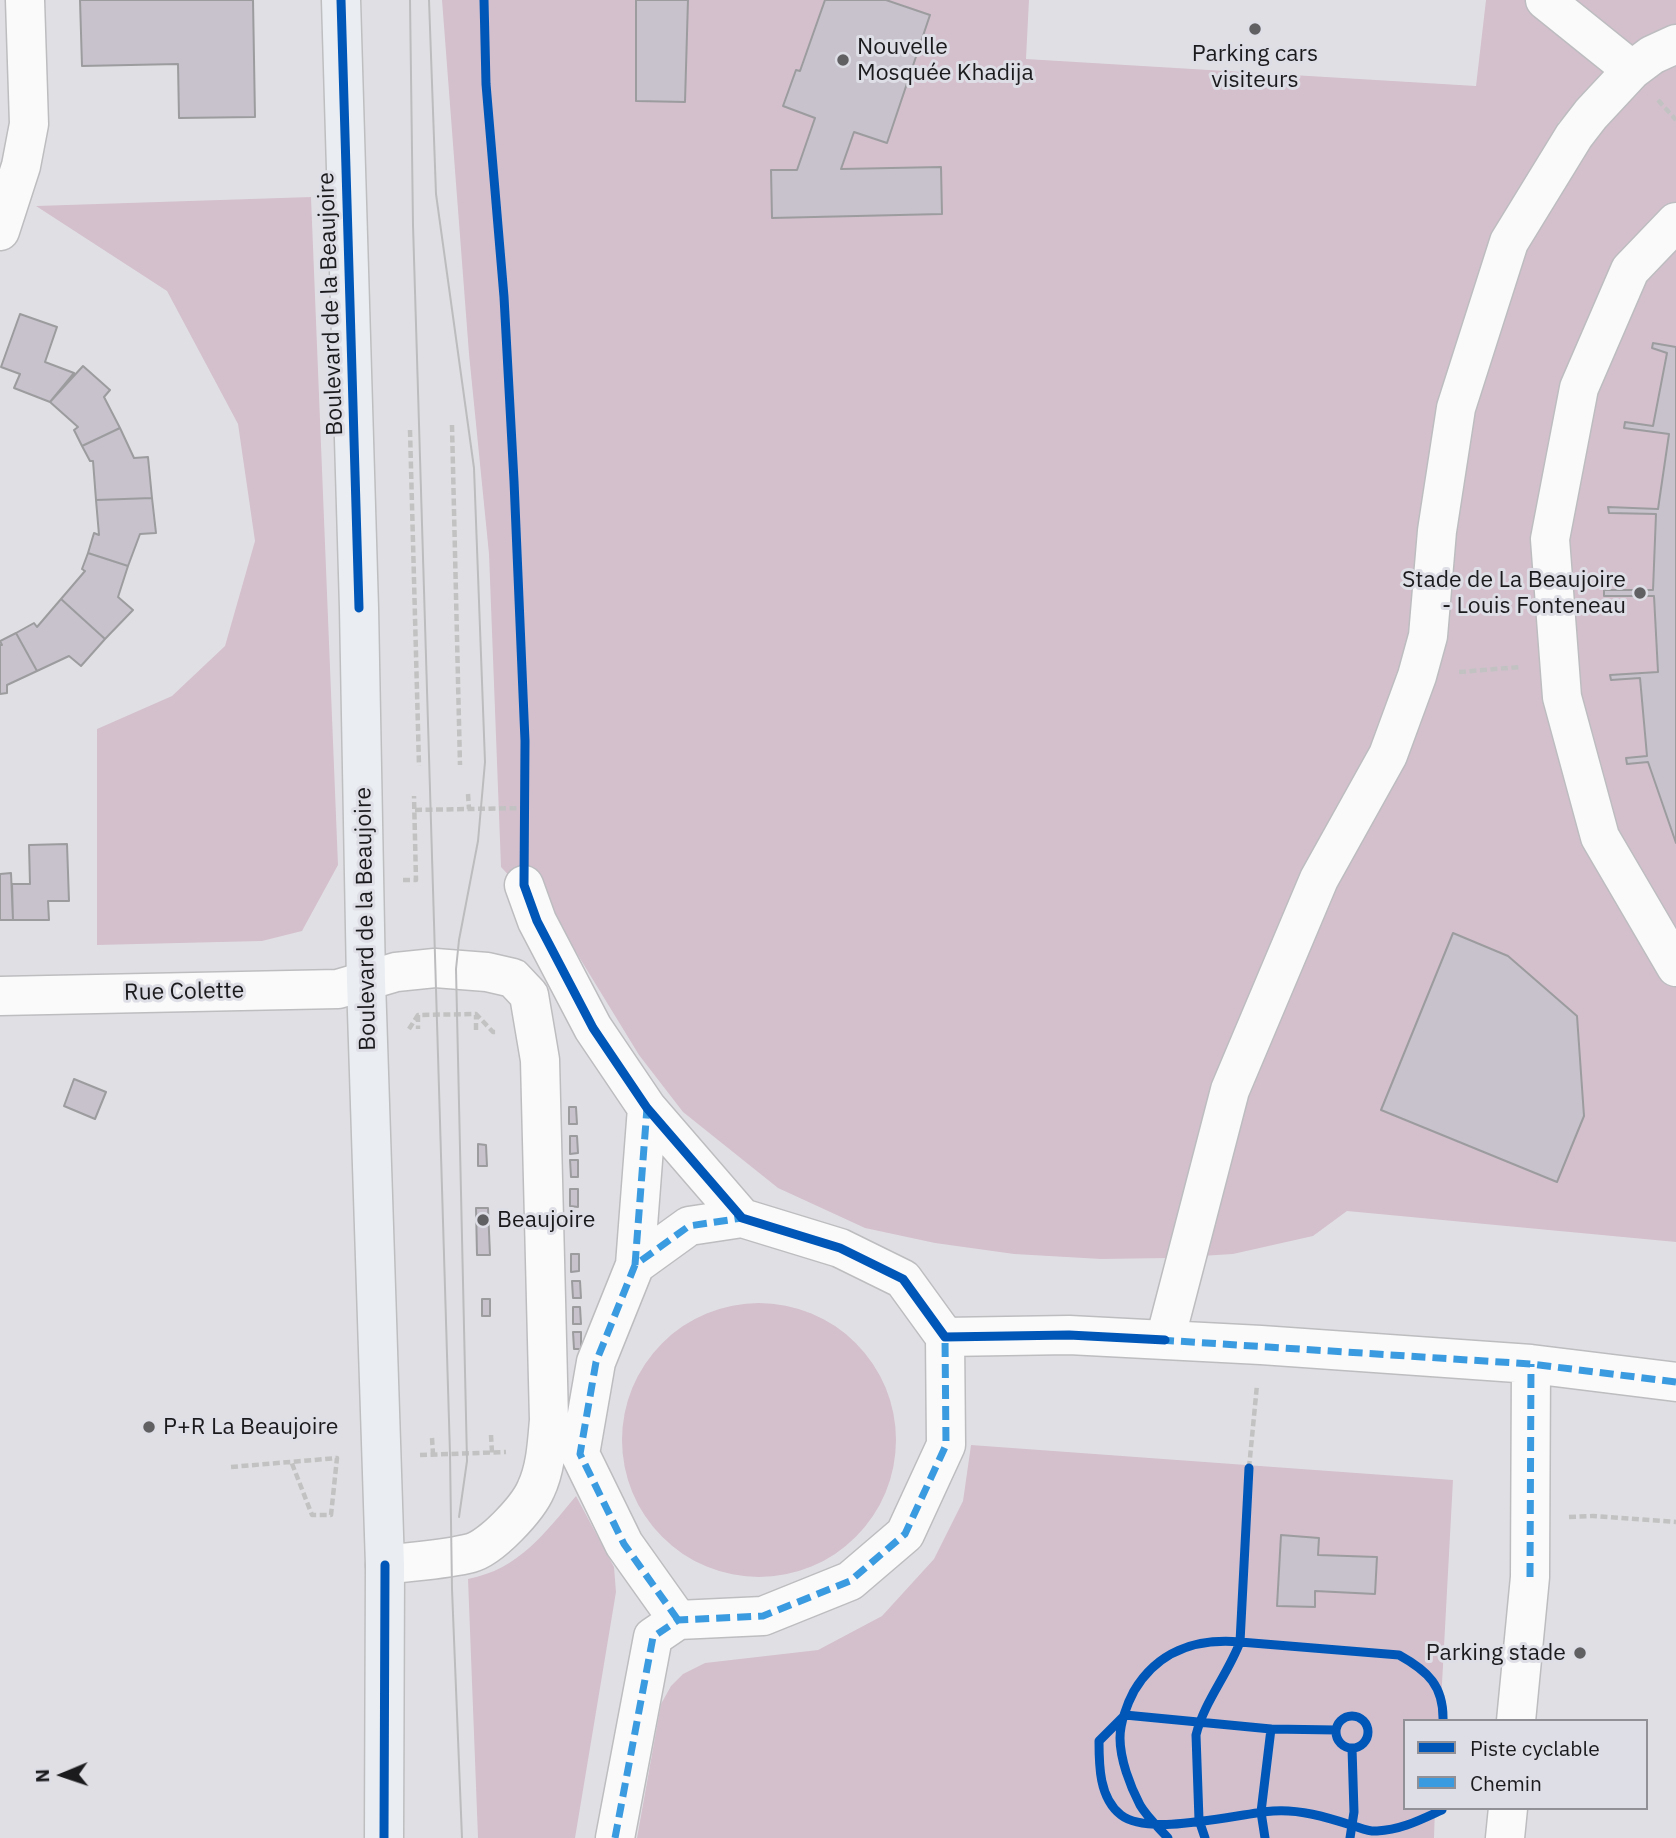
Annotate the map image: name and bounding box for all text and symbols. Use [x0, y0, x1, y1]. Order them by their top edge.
marker: Parking cars visiteurs [1247, 21, 1263, 37]
place label: Nouvelle Mosquée Khadija [857, 33, 1034, 87]
place label: Parking cars visiteurs [1192, 40, 1318, 94]
marker: Nouvelle Mosquée Khadija [835, 52, 851, 68]
street label: Boulevard de la Beaujoire [313, 172, 349, 436]
place label: Stade de La Beaujoire - Louis Fonteneau [1402, 566, 1626, 620]
marker: Stade de La Beaujoire - Louis Fonteneau [1632, 585, 1648, 601]
street label: Boulevard de la Beaujoire [350, 787, 382, 1051]
street label: Rue Colette [124, 977, 244, 1007]
place label: Beaujoire [497, 1206, 595, 1234]
marker: Beaujoire [475, 1212, 491, 1228]
place label: P+R La Beaujoire [163, 1413, 338, 1441]
marker: P+R La Beaujoire [141, 1419, 157, 1435]
place label: Parking stade [1426, 1639, 1566, 1667]
marker: Parking stade [1572, 1645, 1588, 1661]
legend [1403, 1719, 1648, 1810]
text: Piste cyclable [1470, 1734, 1600, 1762]
north arrow [28, 1740, 98, 1810]
text: N [30, 1768, 54, 1783]
text: Chemin [1470, 1769, 1542, 1797]

